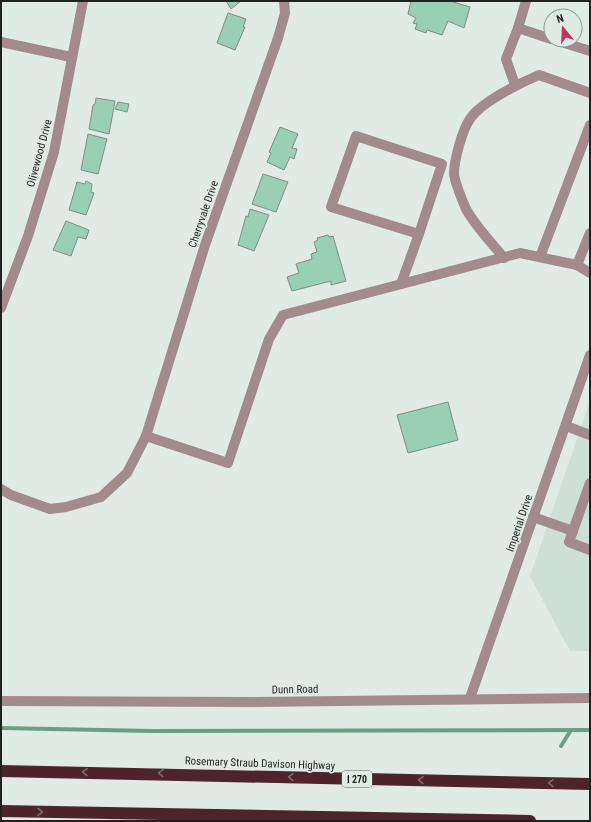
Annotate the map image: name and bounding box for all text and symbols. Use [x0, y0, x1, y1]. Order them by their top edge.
north arrow [543, 8, 583, 48]
text: N [555, 12, 566, 26]
street label: Olivewood Drive [24, 118, 55, 188]
street label: Cherryvale Drive [186, 179, 221, 249]
street label: Imperial Drive [504, 493, 535, 554]
street label: Dunn Road [271, 683, 319, 696]
street label: Rosemary Straub Davison Highway [185, 754, 336, 773]
one-way arrow [82, 767, 88, 776]
one-way arrow [158, 769, 164, 777]
road number: I 270 [342, 771, 372, 787]
one-way arrow [288, 773, 294, 782]
one-way arrow [418, 776, 424, 784]
one-way arrow [548, 779, 554, 787]
one-way arrow [37, 807, 43, 816]

